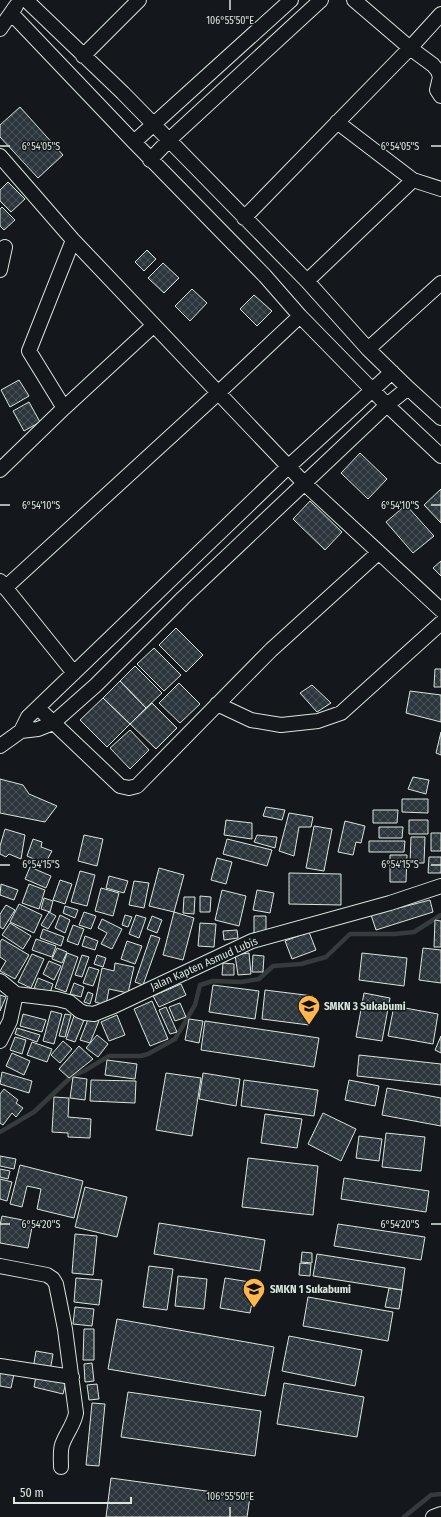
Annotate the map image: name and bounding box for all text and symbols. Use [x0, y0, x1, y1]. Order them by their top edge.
text: 106°55'50"E [206, 15, 254, 27]
text: 6°54'05"S [22, 141, 60, 153]
text: 6°54'05"S [381, 141, 419, 153]
text: 6°54'10"S [22, 500, 60, 512]
text: 6°54'10"S [381, 500, 419, 512]
text: 6°54'15"S [22, 859, 60, 871]
text: 6°54'15"S [381, 859, 419, 871]
street label: Jalan Kapten Asmud Lubis [148, 934, 260, 994]
school or university icon: SMKN 3 Sukabumi [296, 993, 322, 1026]
place label: SMKN 3 Sukabumi [324, 1000, 406, 1013]
text: 6°54'20"S [22, 1219, 60, 1231]
text: 6°54'20"S [381, 1219, 419, 1231]
school or university icon: SMKN 1 Sukabumi [241, 1276, 267, 1309]
place label: SMKN 1 Sukabumi [270, 1283, 351, 1296]
scale bar [14, 1479, 131, 1505]
text: 50 m [20, 1486, 44, 1500]
text: 106°55'50"E [206, 1491, 254, 1503]

